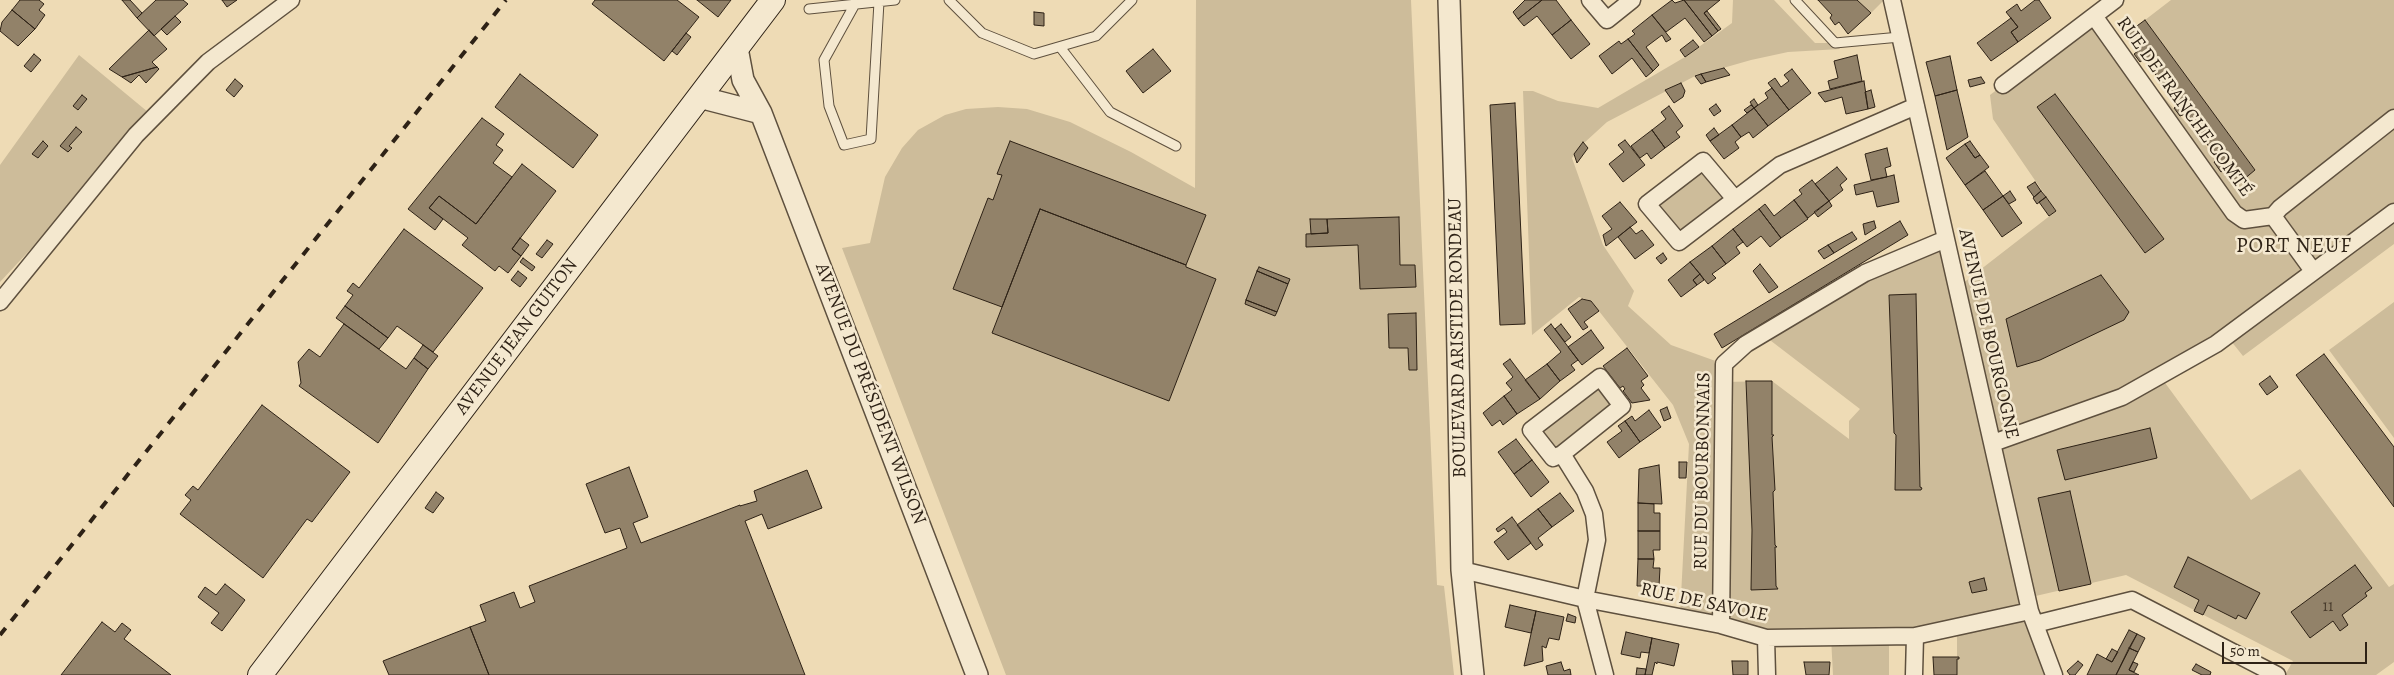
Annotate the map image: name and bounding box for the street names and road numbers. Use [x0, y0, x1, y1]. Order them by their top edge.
street label: RUE DE FRANCHE COMTÉ [2111, 12, 2257, 202]
street label: BOULEVARD ARISTIDE RONDEAU [1444, 198, 1472, 478]
street label: AVENUE DE BOURGOGNE [1953, 227, 2023, 441]
street label: AVENUE JEAN GUITON [451, 254, 583, 420]
street label: AVENUE DU PRÉSIDENT WILSON [810, 260, 930, 528]
street label: RUE DU BOURBONNAIS [1690, 372, 1716, 570]
street label: RUE DE SAVOIE [1638, 578, 1770, 628]

